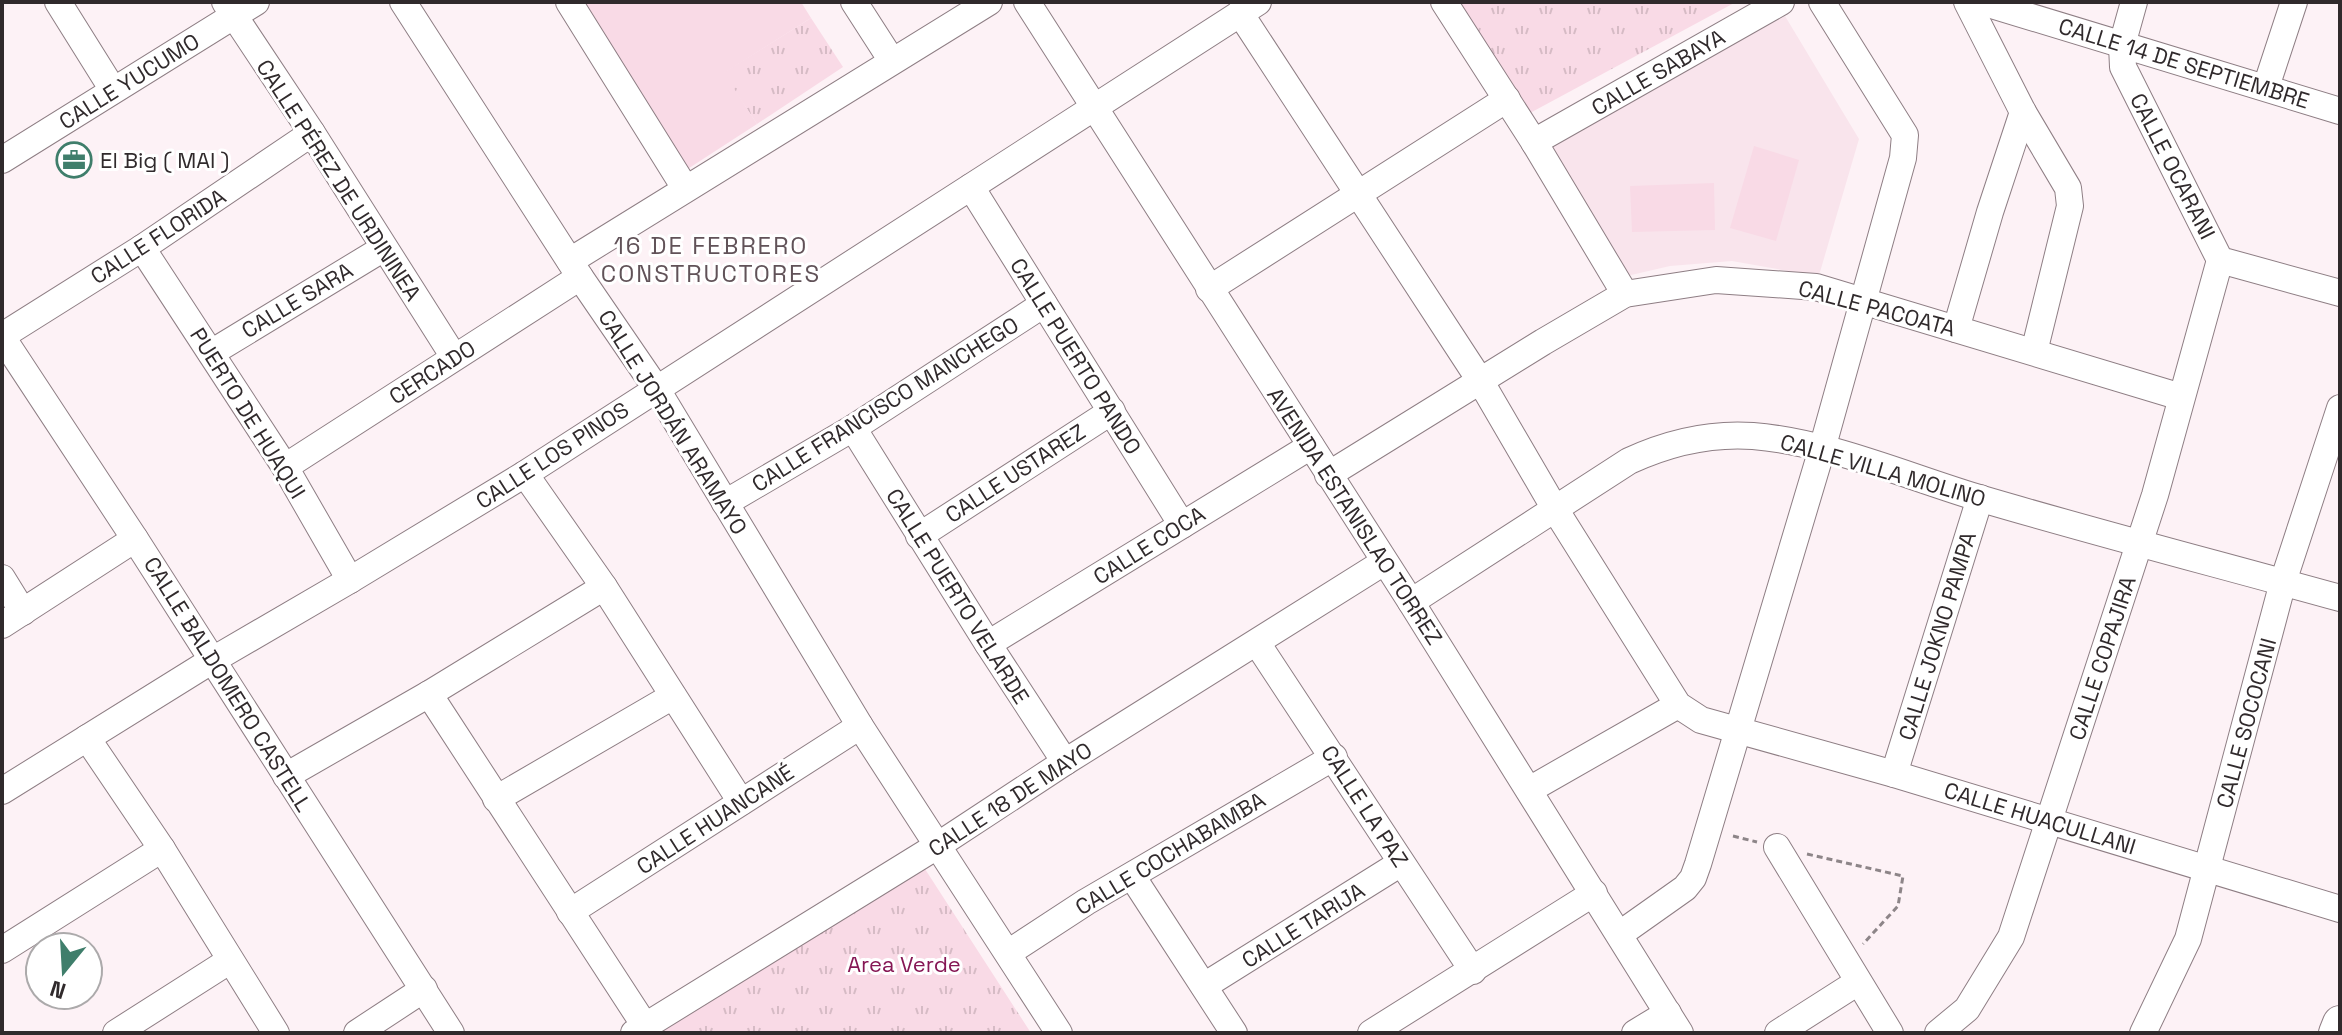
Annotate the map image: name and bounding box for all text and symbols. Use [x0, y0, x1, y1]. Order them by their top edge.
street label: CALLE 14 DE SEPTIEMBRE [2055, 12, 2313, 114]
street label: CALLE SABAYA [1586, 22, 1730, 121]
street label: CALLE YUCUMO [54, 27, 204, 135]
street label: CALLE PÉREZ DE URDININEA [250, 54, 428, 306]
street label: CALLE OCARANI [2124, 88, 2222, 244]
office icon: El Big ( MAI ) [55, 141, 93, 179]
place label: El Big ( MAI ) [100, 146, 229, 174]
street label: CALLE FLORIDA [85, 182, 231, 290]
district label: 16 DE FEBRERO CONSTRUCTORES [601, 230, 821, 289]
street label: CALLE PUERTO PANDO [1004, 253, 1148, 459]
street label: CALLE SARA [236, 256, 358, 344]
street label: CALLE PACOATA [1795, 274, 1959, 342]
street label: CALLE JORDÁN ARAMAYO [592, 304, 754, 540]
street label: CALLE FRANCISCO MANCHEGO [746, 310, 1024, 498]
street label: PUERTO DE HUAQUI [184, 322, 312, 504]
street label: CERCADO [383, 334, 481, 410]
street label: AVENIDA ESTANISLAO TORREZ [1261, 382, 1449, 650]
street label: CALLE LOS PINOS [470, 395, 634, 515]
street label: CALLE USTAREZ [940, 417, 1090, 529]
street label: CALLE VILLA MOLINO [1777, 427, 1989, 513]
street label: CALLE PUERTO VELARDE [880, 483, 1036, 709]
street label: CALLE COCA [1088, 500, 1210, 590]
street label: CALLE JOKNO PAMPA [1892, 528, 1982, 744]
street label: CALLE BALDOMERO CASTELL [138, 551, 318, 817]
street label: CALLE COPAJIRA [2062, 572, 2142, 744]
street label: CALLE SOCOCANI [2210, 635, 2282, 811]
street label: CALLE 18 DE MAYO [923, 736, 1097, 862]
street label: CALLE LA PAZ [1315, 740, 1415, 872]
street label: CALLE HUANCANÉ [631, 758, 799, 880]
street label: CALLE HUACULLANI [1941, 776, 2139, 860]
street label: CALLE COCHABAMBA [1070, 785, 1270, 921]
street label: CALLE TARIJA [1236, 876, 1370, 974]
north arrow [24, 931, 104, 1011]
park label: Area Verde [847, 950, 961, 978]
text: N [46, 974, 69, 1006]

